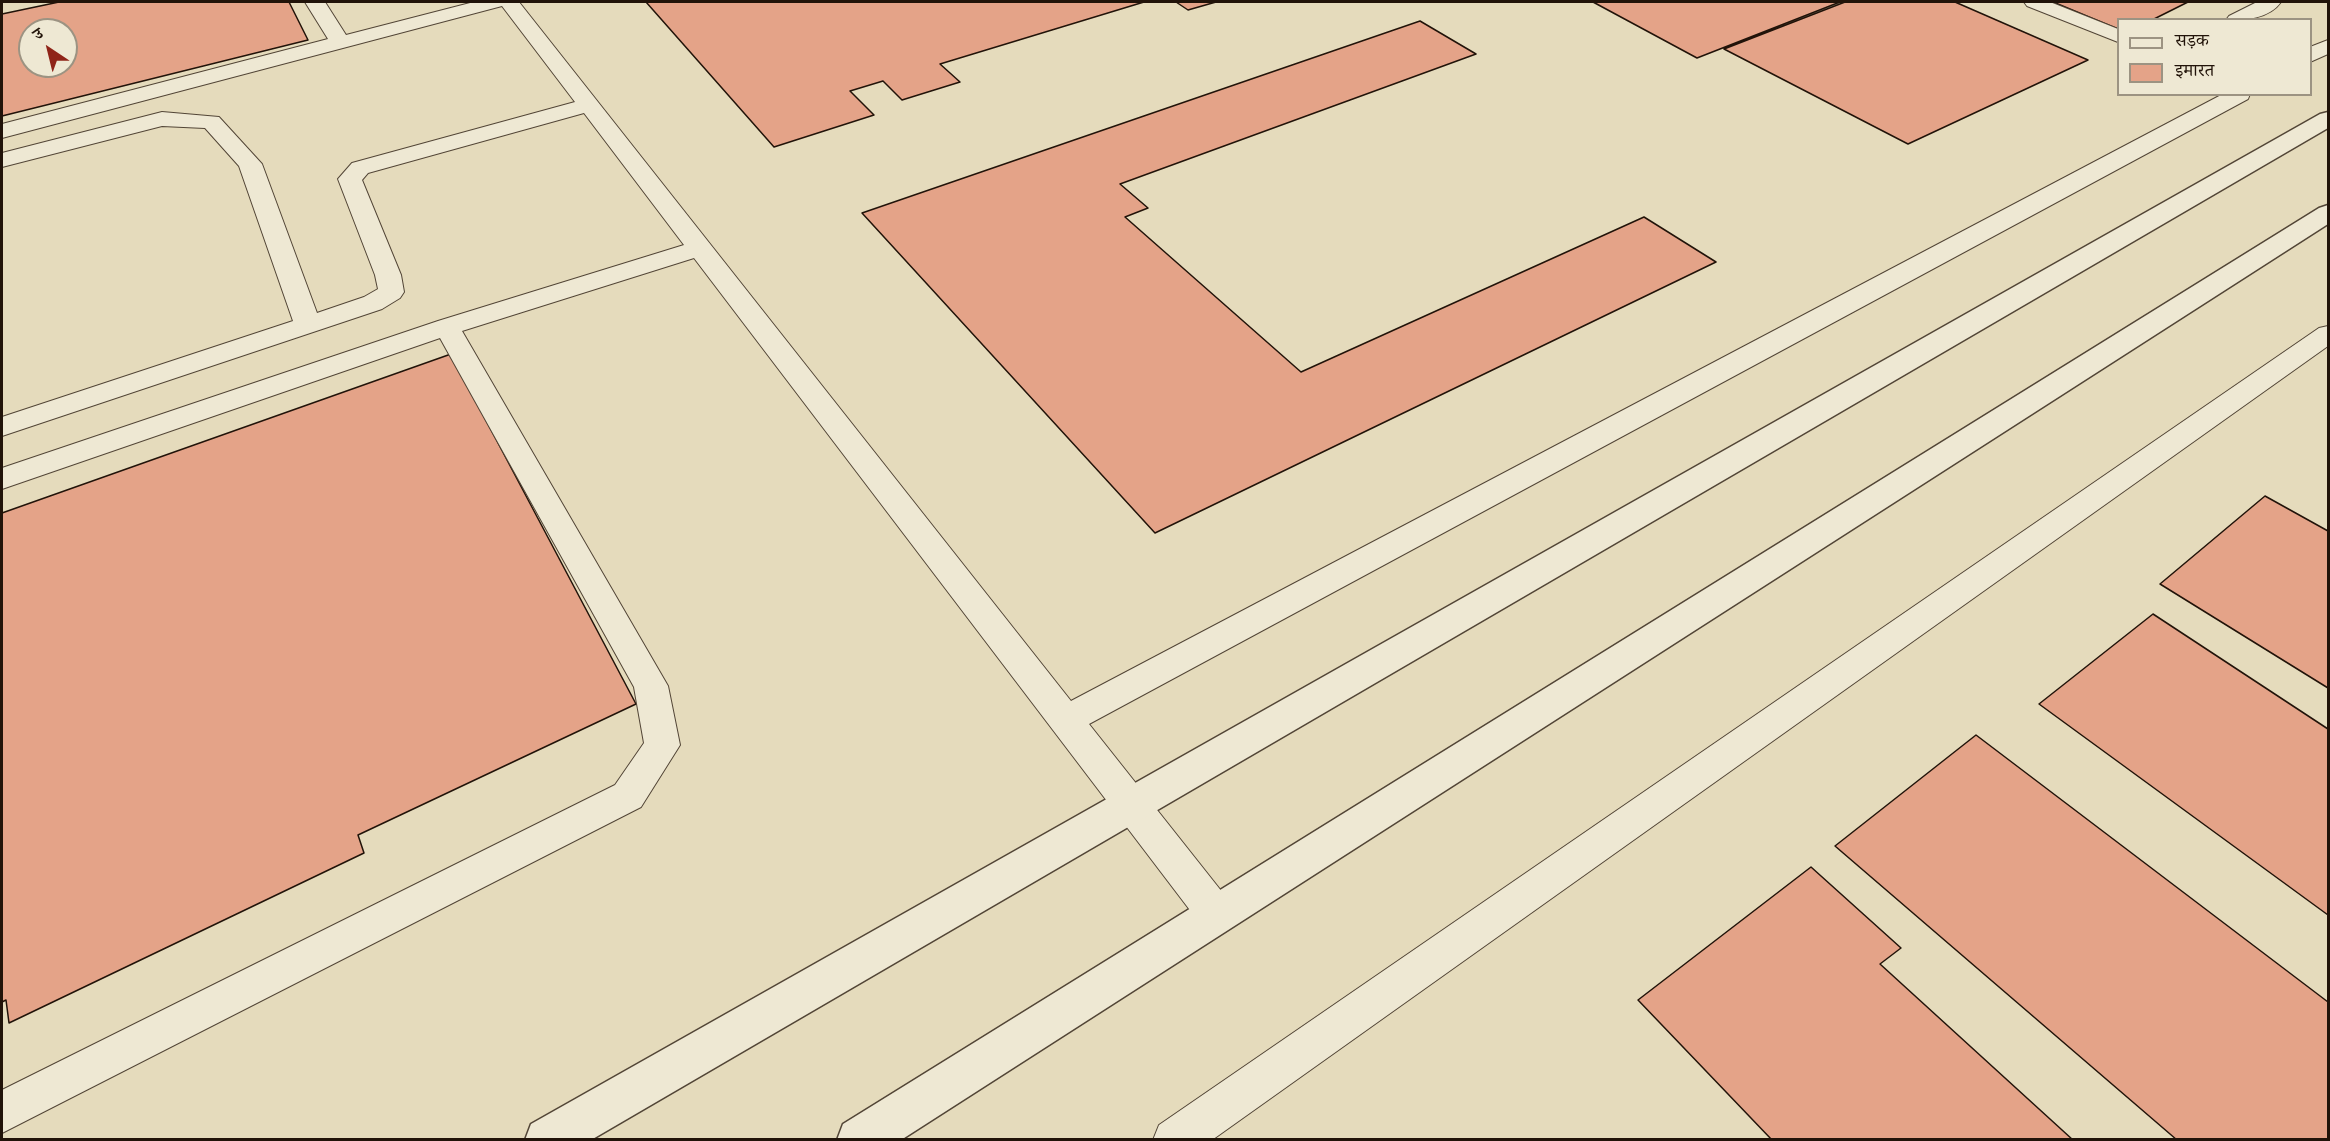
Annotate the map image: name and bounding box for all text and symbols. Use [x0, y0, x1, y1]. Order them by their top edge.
north arrow [18, 18, 78, 78]
legend [2117, 18, 2312, 96]
text: उ [31, 26, 47, 44]
text: सड़क [2175, 32, 2209, 50]
text: इमारत [2175, 62, 2214, 80]

